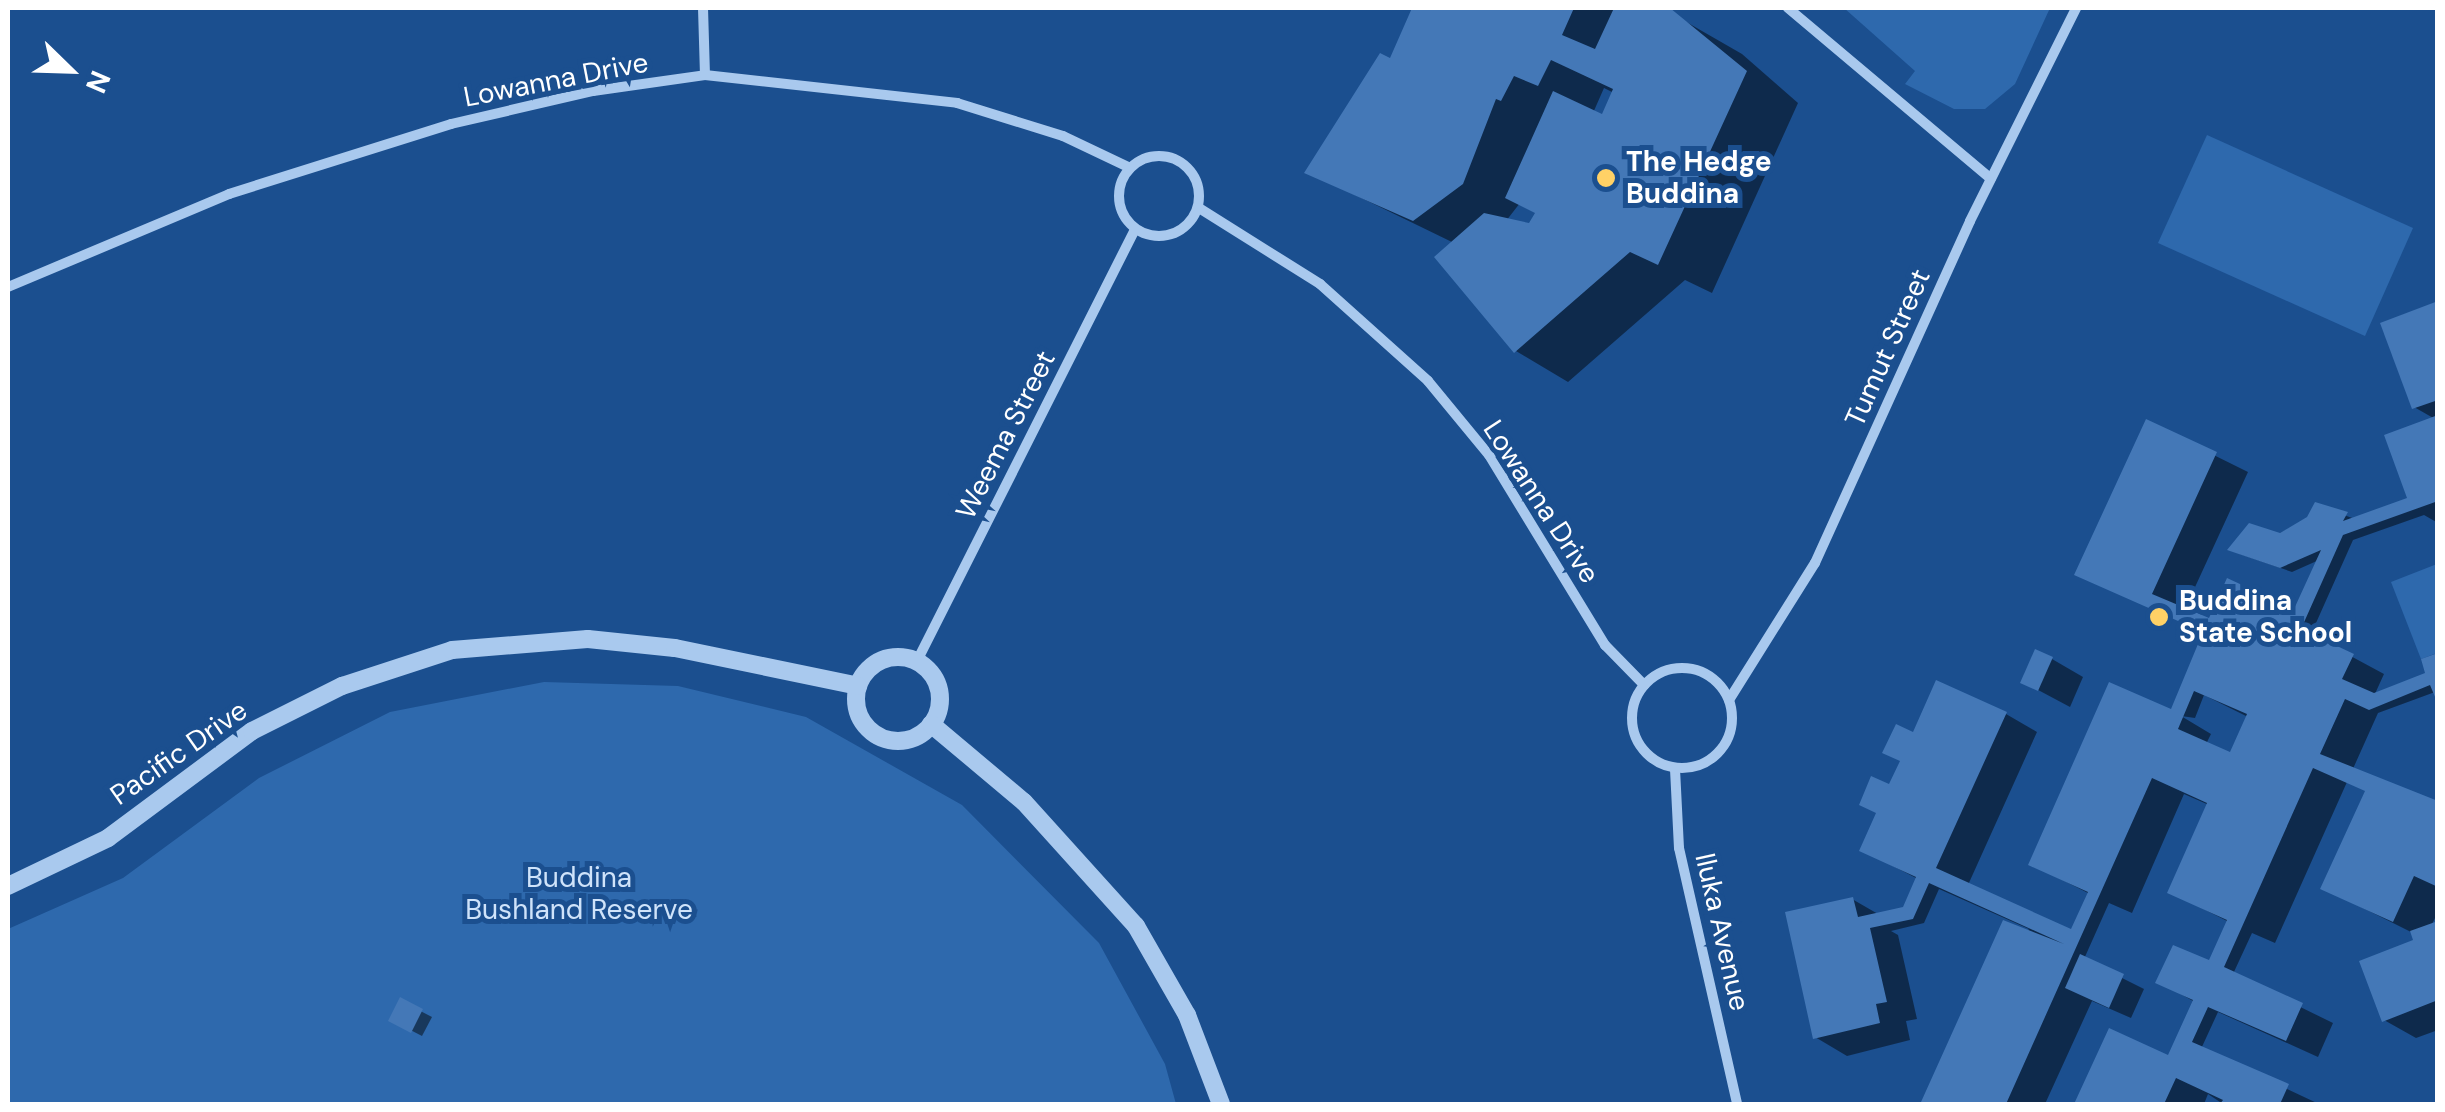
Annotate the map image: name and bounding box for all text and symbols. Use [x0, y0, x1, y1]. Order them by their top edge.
north arrow [20, 20, 120, 120]
street label: Lowanna Drive [461, 46, 651, 114]
text: N [77, 65, 119, 99]
place label: The Hedge Buddina [1626, 145, 1772, 211]
marker: The Hedge Buddina [1595, 167, 1617, 189]
street label: Tumut Street [1838, 264, 1938, 432]
street label: Weema Street [949, 345, 1063, 525]
street label: Lowanna Drive [1476, 414, 1606, 590]
place label: Buddina State School [2179, 584, 2352, 650]
marker: Buddina State School [2148, 606, 2170, 628]
street label: Pacific Drive [104, 694, 254, 812]
street label: Iluka Avenue [1688, 850, 1756, 1014]
park label: Buddina Bushland Reserve [465, 861, 693, 927]

